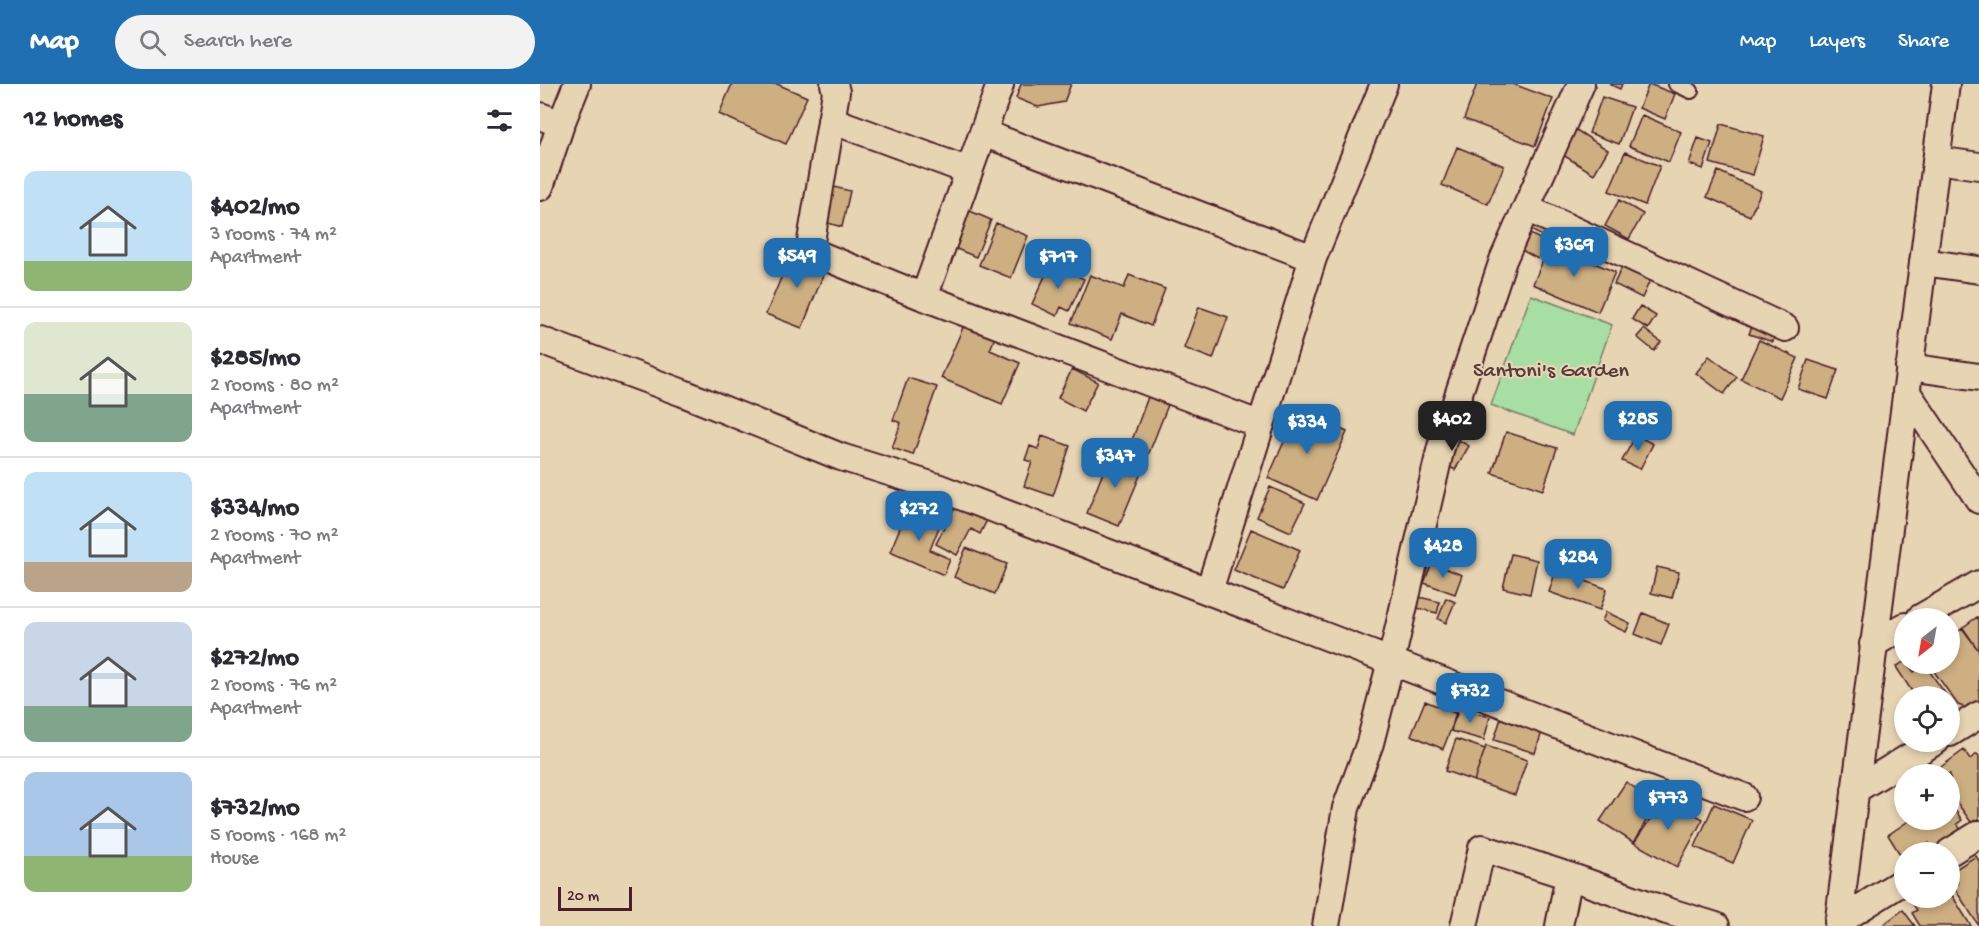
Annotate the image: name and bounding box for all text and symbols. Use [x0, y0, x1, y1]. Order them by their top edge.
search box [115, 15, 535, 69]
text: Map [30, 26, 79, 59]
icon: search [136, 26, 169, 59]
text: Search here [184, 29, 292, 55]
text: Map [1740, 30, 1776, 55]
text: Layers [1809, 30, 1865, 55]
text: Share [1898, 30, 1949, 55]
icon: filters [483, 104, 516, 137]
text: 12 homes [24, 105, 122, 136]
text: $402/mo [210, 193, 300, 224]
icon: home [72, 195, 144, 267]
text: 3 rooms · 74 m² [210, 224, 337, 247]
pin: $369 [1538, 227, 1610, 278]
text: $369 [1554, 235, 1594, 258]
pin: $549 [761, 238, 833, 289]
pin: $717 [1022, 239, 1094, 290]
text: $549 [778, 246, 816, 269]
text: Apartment [210, 247, 300, 270]
text: $717 [1039, 247, 1077, 270]
text: $285/mo [210, 344, 301, 375]
icon: home [72, 346, 144, 418]
park label: Santoni's Garden [1473, 359, 1630, 385]
text: 2 rooms · 80 m² [210, 375, 339, 398]
text: Apartment [210, 398, 300, 421]
pin: $402 [1416, 401, 1488, 452]
pin: $285 [1602, 401, 1674, 452]
pin: $334 [1271, 404, 1343, 455]
text: $402 [1432, 409, 1472, 432]
text: $285 [1618, 409, 1658, 432]
text: $334 [1287, 412, 1327, 435]
pin: $347 [1079, 438, 1151, 489]
text: $347 [1095, 446, 1135, 469]
pin: $272 [883, 491, 955, 542]
text: $334/mo [210, 494, 299, 525]
icon: home [72, 496, 144, 568]
text: $272 [900, 499, 939, 522]
text: 2 rooms · 70 m² [210, 525, 338, 548]
pin: $428 [1407, 528, 1479, 579]
text: $428 [1423, 536, 1463, 559]
pin: $284 [1542, 539, 1614, 590]
text: $284 [1558, 547, 1598, 570]
text: Apartment [210, 548, 300, 571]
north arrow [1894, 608, 1960, 674]
map controls [1894, 608, 1960, 908]
text: $272/mo [210, 644, 299, 675]
icon: home [72, 646, 144, 718]
pin: $732 [1434, 673, 1506, 724]
text: 2 rooms · 76 m² [210, 675, 337, 698]
text: $732 [1450, 681, 1490, 704]
button: locate [1894, 686, 1960, 752]
text: Apartment [210, 698, 300, 721]
button: + [1894, 764, 1960, 830]
pin: $773 [1632, 780, 1704, 831]
text: $773 [1648, 788, 1688, 811]
text: $732/mo [210, 794, 300, 825]
icon: home [72, 796, 144, 868]
text: 5 rooms · 168 m² [210, 825, 346, 848]
button: − [1894, 842, 1960, 908]
text: House [210, 848, 259, 871]
scale bar [558, 884, 632, 912]
text: 20 m [567, 888, 599, 907]

